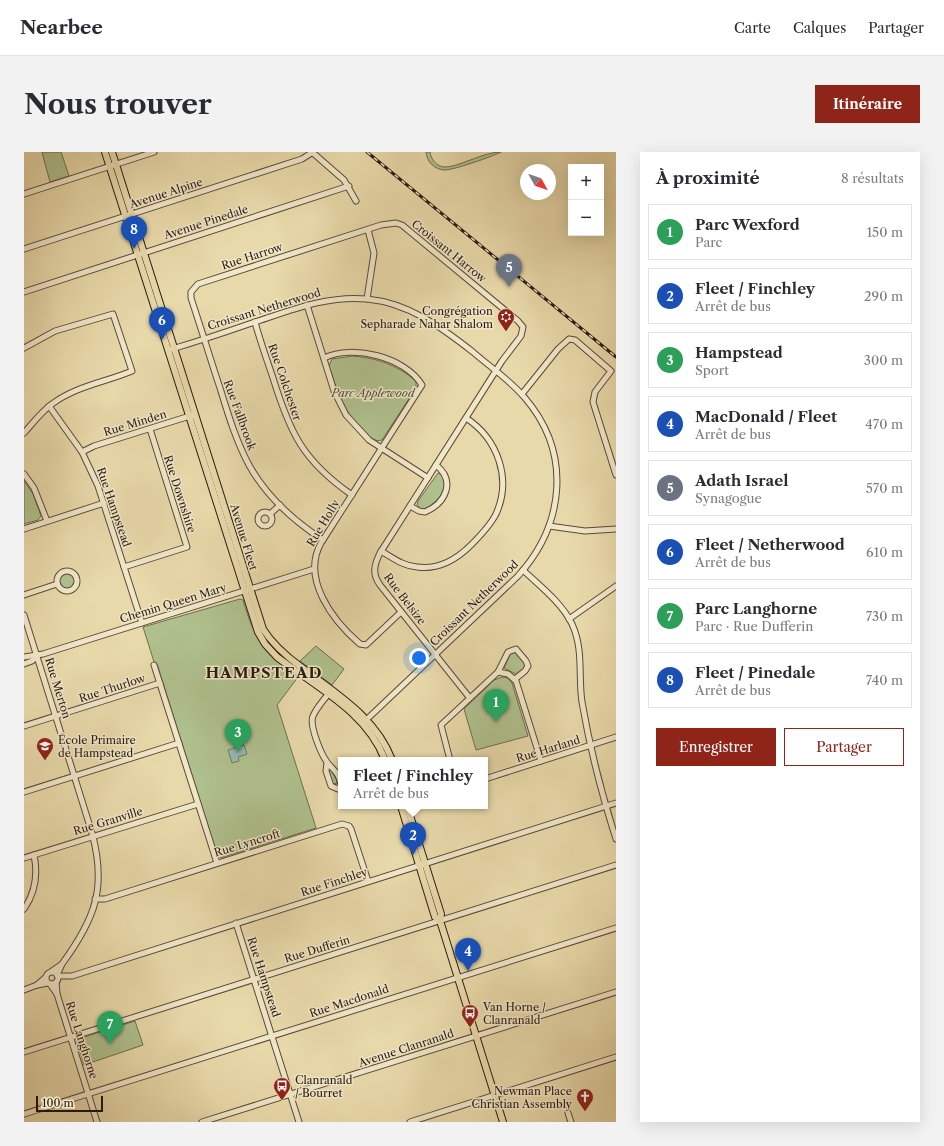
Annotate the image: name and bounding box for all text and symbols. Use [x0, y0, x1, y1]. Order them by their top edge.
text: Nearbee [20, 16, 103, 39]
text: Carte [734, 19, 771, 37]
text: Calques [793, 19, 846, 37]
text: Partager [868, 19, 924, 37]
button: Itinéraire [815, 85, 920, 123]
text: Nous trouver [24, 87, 212, 121]
north arrow [520, 164, 556, 200]
map controls [568, 164, 604, 236]
button: + [568, 164, 604, 200]
text: À proximité [656, 168, 760, 188]
text: 8 résultats [841, 170, 904, 186]
street label: Avenue Alpine [127, 175, 204, 212]
button: − [568, 200, 604, 236]
street label: Avenue Pinedale [161, 202, 250, 243]
text: Parc Wexford [695, 215, 800, 234]
pin: 8 [121, 216, 147, 249]
street label: Croissant Harrow [409, 217, 490, 286]
text: 1 [667, 224, 673, 240]
text: 150 m [867, 224, 903, 240]
text: Parc [695, 234, 722, 250]
street label: Rue Harrow [220, 239, 285, 273]
pin: 5 [496, 254, 522, 287]
text: Fleet / Finchley [695, 279, 815, 298]
street label: Croissant Netherwood [206, 285, 323, 333]
text: 2 [666, 288, 674, 304]
text: 290 m [864, 288, 903, 304]
text: Arrêt de bus [695, 298, 771, 314]
place label: Congrégation Sepharade Nahar Shalom [360, 304, 494, 331]
pin: 6 [149, 307, 175, 340]
synagogue icon: Congrégation Sepharade Nahar Shalom [496, 307, 516, 332]
street label: Rue Colchester [265, 342, 305, 423]
text: Hampstead [695, 343, 783, 362]
text: 3 [666, 352, 674, 368]
text: 300 m [864, 352, 903, 368]
text: Sport [695, 362, 729, 378]
street label: Rue Fallbrook [221, 378, 259, 453]
park label: Parc Applewood [331, 386, 416, 400]
street label: Rue Minden [102, 407, 168, 439]
text: MacDonald / Fleet [695, 407, 837, 426]
text: 4 [666, 416, 674, 432]
text: 470 m [865, 416, 903, 432]
text: Arrêt de bus [695, 426, 771, 442]
street label: Rue Downshire [161, 453, 199, 535]
street label: Rue Hampstead [94, 465, 134, 549]
text: Adath Israel [695, 471, 788, 490]
text: 5 [666, 480, 674, 496]
text: 570 m [866, 480, 903, 496]
text: Synagogue [695, 490, 762, 506]
street label: Rue Holly [304, 496, 343, 549]
street label: Avenue Fleet [227, 501, 261, 572]
text: Fleet / Netherwood [695, 535, 845, 554]
text: 6 [666, 544, 674, 560]
text: 610 m [866, 544, 903, 560]
text: Arrêt de bus [695, 554, 771, 570]
street label: Croissant Netherwood [427, 557, 521, 649]
street label: Rue Belsize [381, 570, 429, 628]
street label: Chemin Queen Mary [118, 580, 229, 626]
text: Parc Langhorne [695, 599, 817, 618]
text: 7 [667, 608, 673, 624]
text: 730 m [866, 608, 903, 624]
text: Parc · Rue Dufferin [695, 618, 813, 634]
your location [409, 648, 429, 668]
street label: Rue Merton [42, 656, 74, 720]
district label: HAMPSTEAD [205, 663, 323, 682]
text: Fleet / Pinedale [695, 663, 815, 682]
street label: Rue Thurlow [77, 670, 148, 705]
text: 8 [666, 672, 674, 688]
text: 740 m [866, 672, 903, 688]
text: Arrêt de bus [695, 682, 771, 698]
pin: 1 [483, 689, 509, 722]
pin: 3 [225, 719, 251, 752]
button: Enregistrer [656, 728, 776, 766]
button: Partager [784, 728, 904, 766]
place label: École Primaire de Hampstead [58, 733, 136, 760]
street label: Rue Harland [514, 733, 582, 765]
school or university icon: École Primaire de Hampstead [35, 736, 55, 761]
popup [338, 757, 488, 809]
text: Fleet / Finchley [353, 766, 473, 785]
text: Arrêt de bus [353, 785, 429, 801]
street label: Rue Granville [72, 804, 144, 838]
pin: 2 [400, 822, 426, 855]
street label: Rue Lyncroft [212, 826, 282, 860]
street label: Rue Finchley [299, 864, 370, 899]
street label: Rue Dufferin [282, 932, 352, 966]
street label: Rue Hampstead [244, 935, 284, 1019]
pin: 4 [455, 938, 481, 971]
street label: Rue Macdonald [308, 981, 391, 1020]
street label: Rue Langhorne [63, 999, 101, 1081]
place label: Van Horne / Clanranald [482, 1000, 546, 1027]
bus stop icon: Van Horne / Clanranald [460, 1003, 480, 1028]
pin: 7 [97, 1011, 123, 1044]
street label: Avenue Clanranald [356, 1026, 456, 1070]
place label: Clanranald / Bourret [295, 1073, 353, 1100]
bus stop icon: Clanranald / Bourret [272, 1076, 292, 1101]
place label: Newman Place Christian Assembly [471, 1084, 573, 1111]
church icon: Newman Place Christian Assembly [575, 1087, 595, 1112]
scale bar [36, 1094, 103, 1113]
text: 100 m [42, 1096, 74, 1110]

